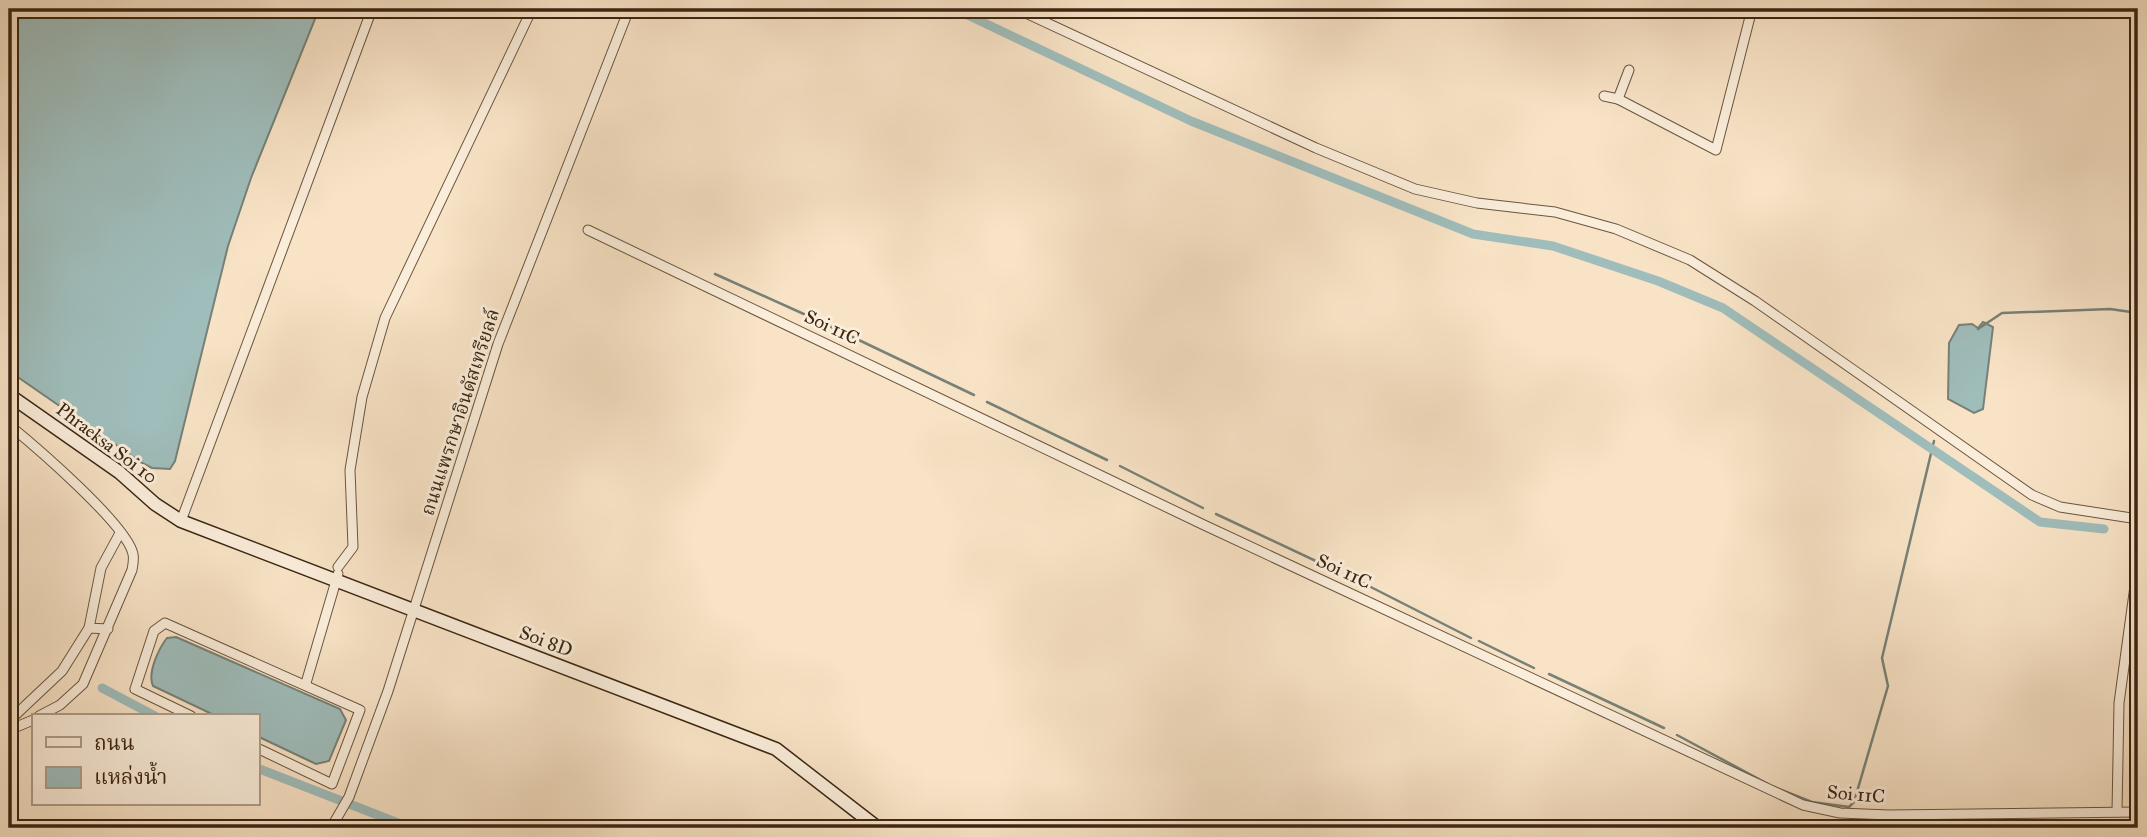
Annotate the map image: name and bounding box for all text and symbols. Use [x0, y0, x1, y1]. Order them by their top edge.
street label: Soi 11C [801, 304, 863, 350]
street label: ถนนแพรกษาอินดัสเทรียลล์ [416, 306, 504, 518]
street label: Phraeksa Soi 10 [52, 397, 162, 489]
street label: Soi 11C [1313, 548, 1375, 594]
street label: Soi 8D [516, 620, 576, 662]
legend [32, 714, 259, 806]
text: ถนน [94, 730, 135, 756]
text: แหล่งน้ำ [94, 761, 167, 790]
street label: Soi 11C [1826, 780, 1886, 808]

